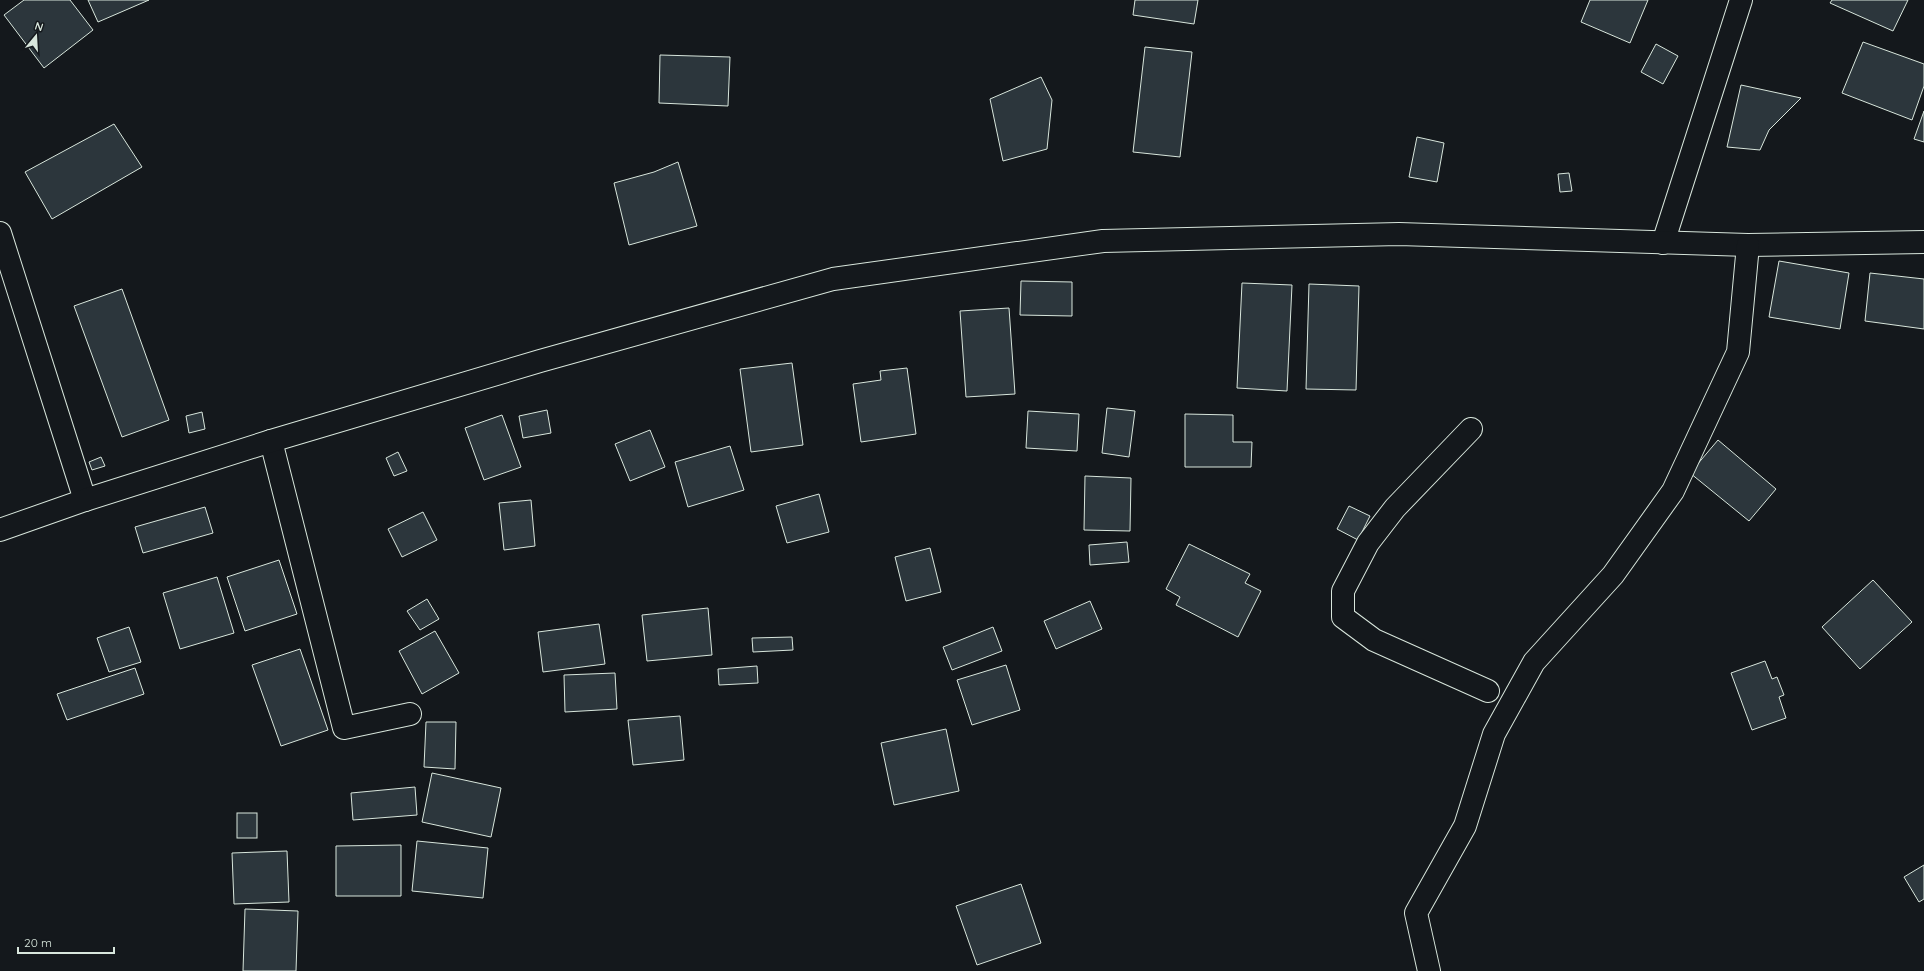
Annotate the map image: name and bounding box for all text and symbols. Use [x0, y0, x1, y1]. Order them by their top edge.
north arrow [16, 16, 56, 56]
text: N [33, 19, 45, 34]
scale bar [18, 929, 114, 955]
text: 20 m [24, 935, 52, 950]

